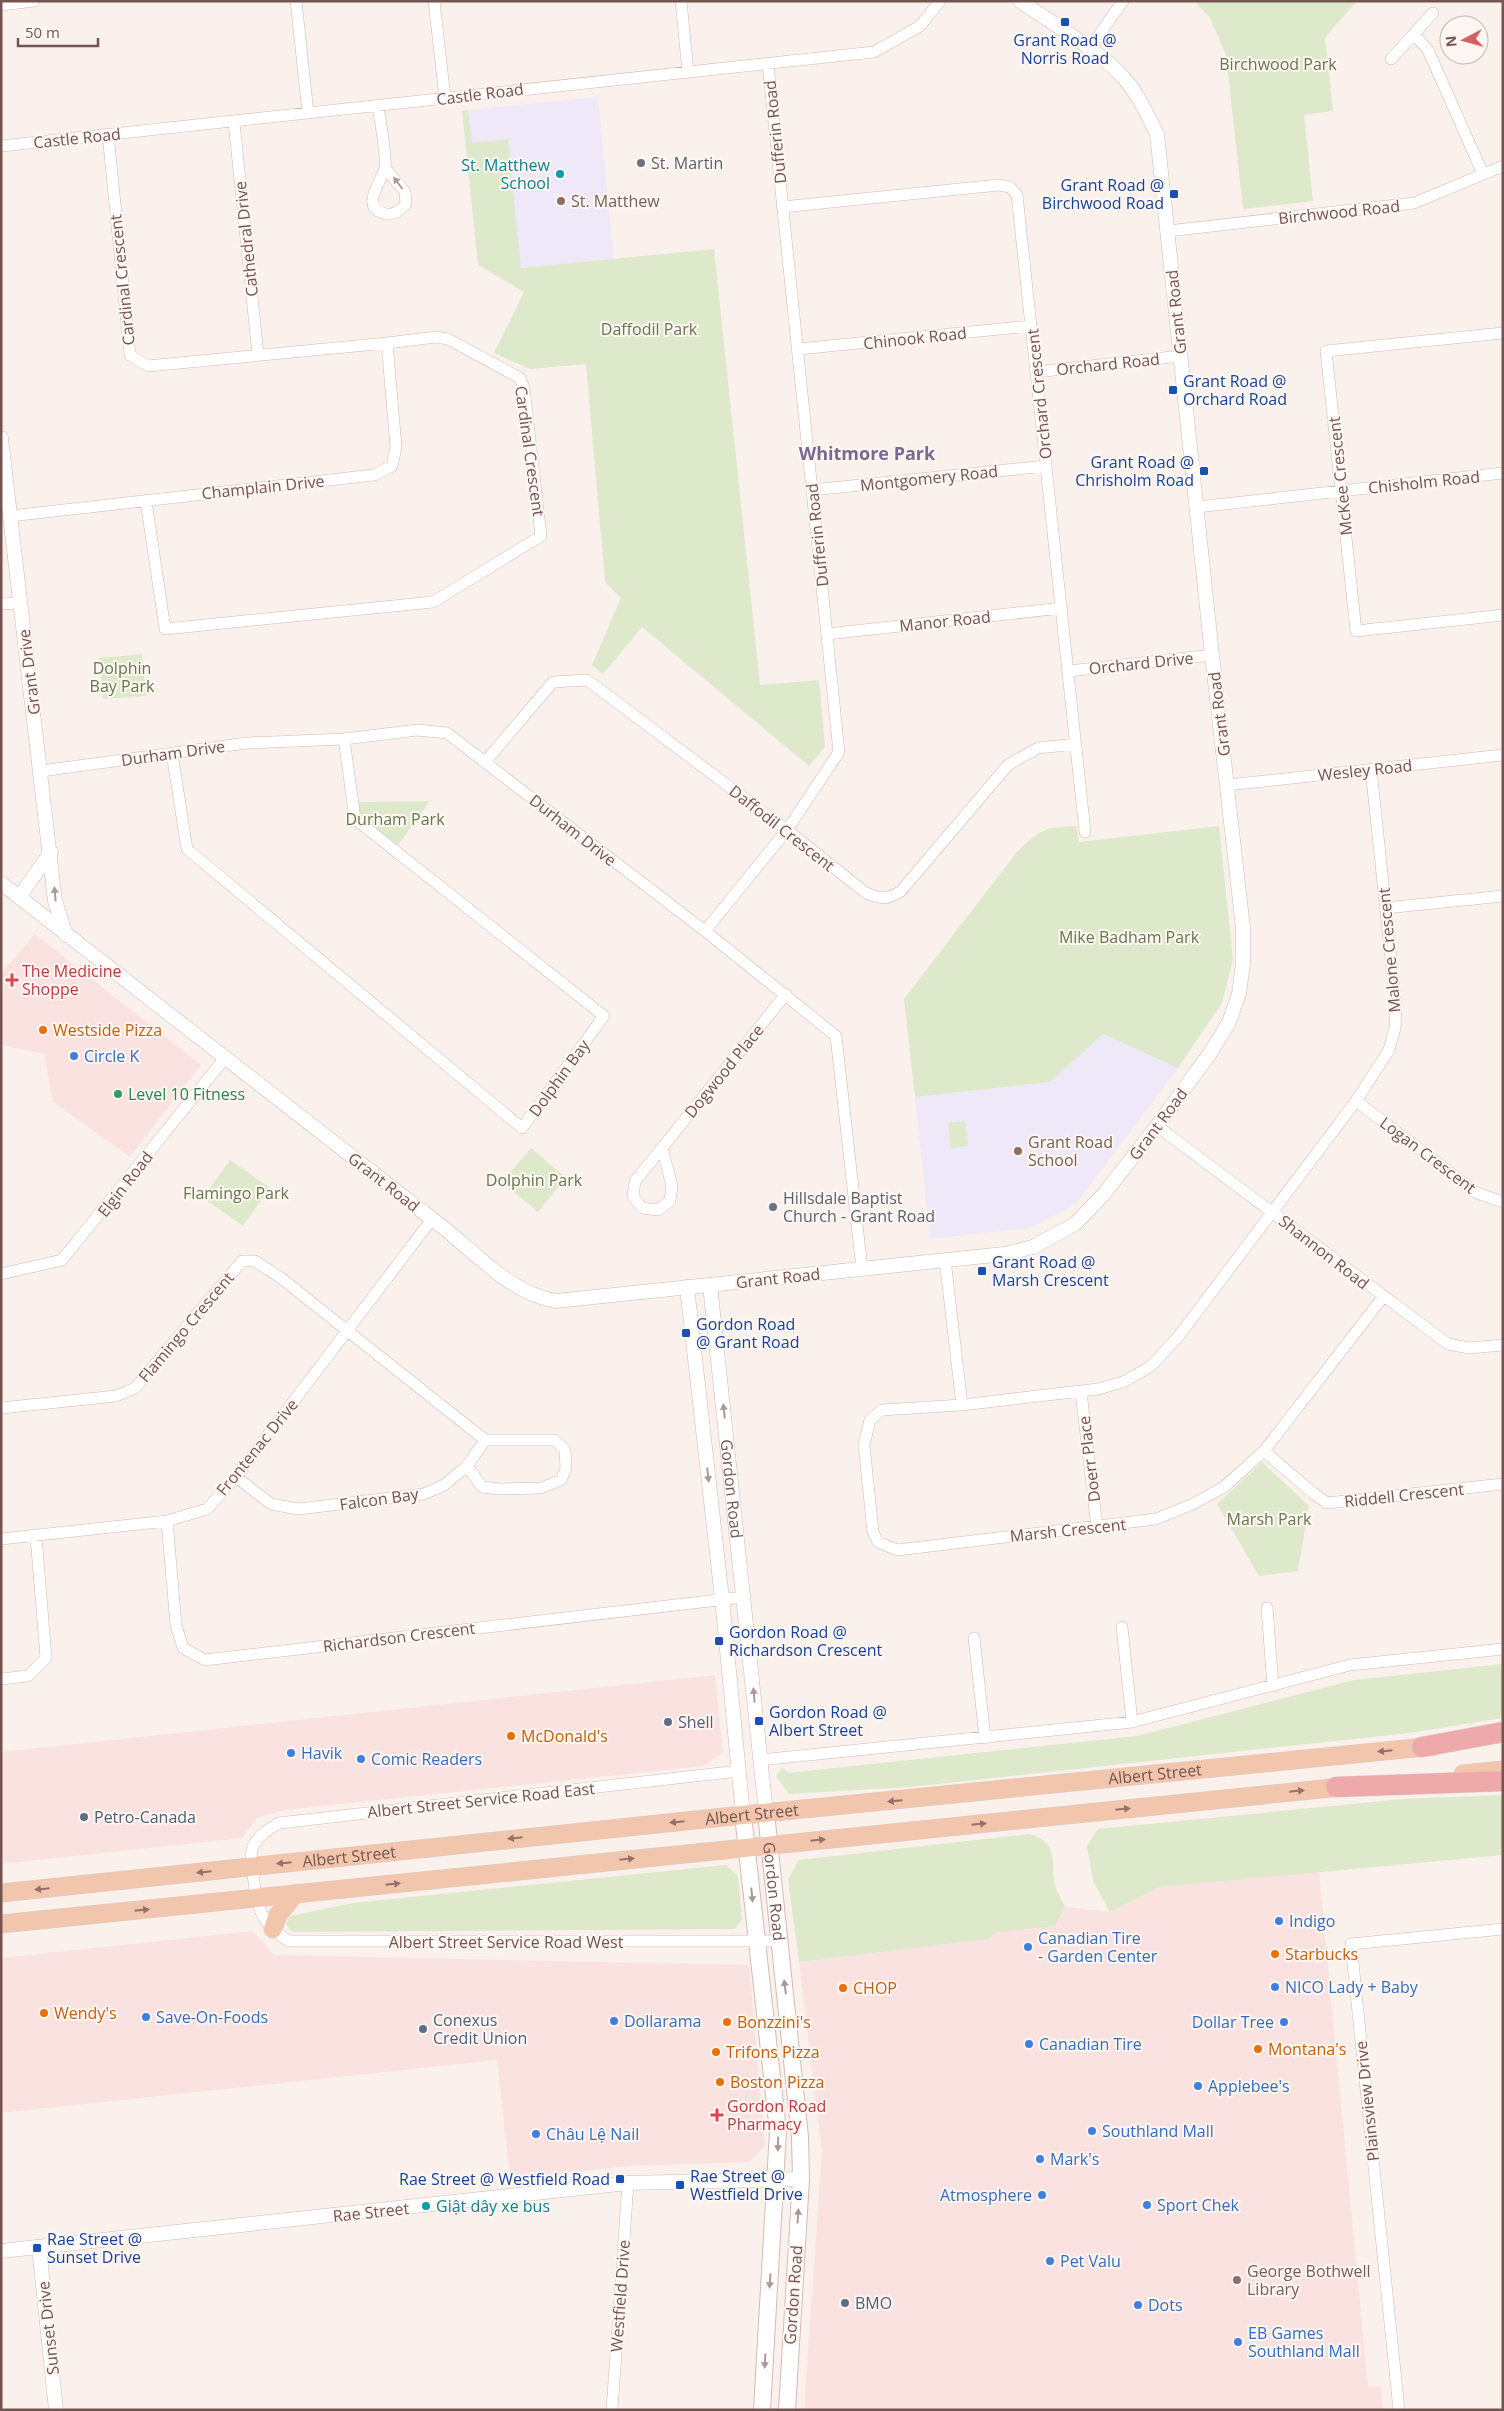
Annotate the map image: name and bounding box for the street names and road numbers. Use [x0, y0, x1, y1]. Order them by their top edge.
street label: Castle Road [435, 78, 525, 110]
street label: Dufferin Road [759, 79, 791, 185]
street label: Castle Road [32, 122, 122, 154]
street label: Cathedral Drive [229, 180, 263, 298]
street label: Birchwood Road [1277, 195, 1401, 229]
street label: Cardinal Crescent [104, 213, 140, 347]
street label: Grant Road [1161, 269, 1191, 355]
street label: Chinook Road [862, 322, 968, 354]
street label: Orchard Crescent [1021, 327, 1057, 460]
street label: Orchard Road [1055, 348, 1161, 380]
street label: Cardinal Crescent [510, 384, 550, 518]
street label: McKee Crescent [1323, 415, 1357, 537]
street label: Montgomery Road [859, 460, 999, 496]
street label: Chisholm Road [1367, 465, 1481, 499]
street label: Champlain Drive [200, 470, 326, 504]
street label: Dufferin Road [801, 482, 833, 588]
street label: Manor Road [898, 605, 992, 637]
street label: Grant Drive [13, 628, 45, 716]
street label: Orchard Drive [1088, 647, 1194, 679]
street label: Grant Road [1203, 671, 1235, 757]
street label: Durham Drive [120, 735, 226, 771]
street label: Wesley Road [1317, 754, 1413, 786]
street label: Daffodil Crescent [725, 780, 840, 876]
street label: Durham Drive [525, 789, 621, 871]
street label: Malone Crescent [1373, 886, 1405, 1013]
street label: Dogwood Place [679, 1019, 769, 1122]
street label: Dolphin Bay [524, 1034, 595, 1121]
street label: Grant Road [1124, 1083, 1192, 1165]
street label: Logan Crescent [1375, 1112, 1481, 1199]
street label: Elgin Road [92, 1147, 158, 1221]
street label: Grant Road [344, 1147, 424, 1217]
street label: Shannon Road [1274, 1210, 1374, 1294]
street label: Grant Road [735, 1263, 821, 1293]
street label: Flamingo Crescent [133, 1267, 239, 1387]
street label: Frontenac Drive [211, 1394, 303, 1500]
street label: Doerr Place [1073, 1415, 1105, 1503]
street label: Gordon Road [715, 1438, 748, 1539]
street label: Riddell Crescent [1343, 1478, 1465, 1512]
street label: Falcon Bay [338, 1482, 421, 1515]
street label: Marsh Crescent [1009, 1513, 1128, 1547]
street label: Richardson Crescent [322, 1617, 477, 1657]
street label: Albert Street [1107, 1758, 1203, 1790]
street label: Albert Street Service Road East [366, 1777, 596, 1823]
street label: Albert Street [704, 1798, 800, 1830]
street label: Albert Street [301, 1841, 397, 1872]
street label: Gordon Road [758, 1841, 790, 1942]
street label: Albert Street Service Road West [389, 1931, 624, 1953]
street label: Plainsview Drive [1350, 2040, 1384, 2162]
street label: Rae Street [332, 2197, 411, 2227]
street label: Westfield Drive [605, 2239, 635, 2353]
street label: Gordon Road [779, 2245, 807, 2345]
street label: Sunset Drive [32, 2280, 64, 2376]

